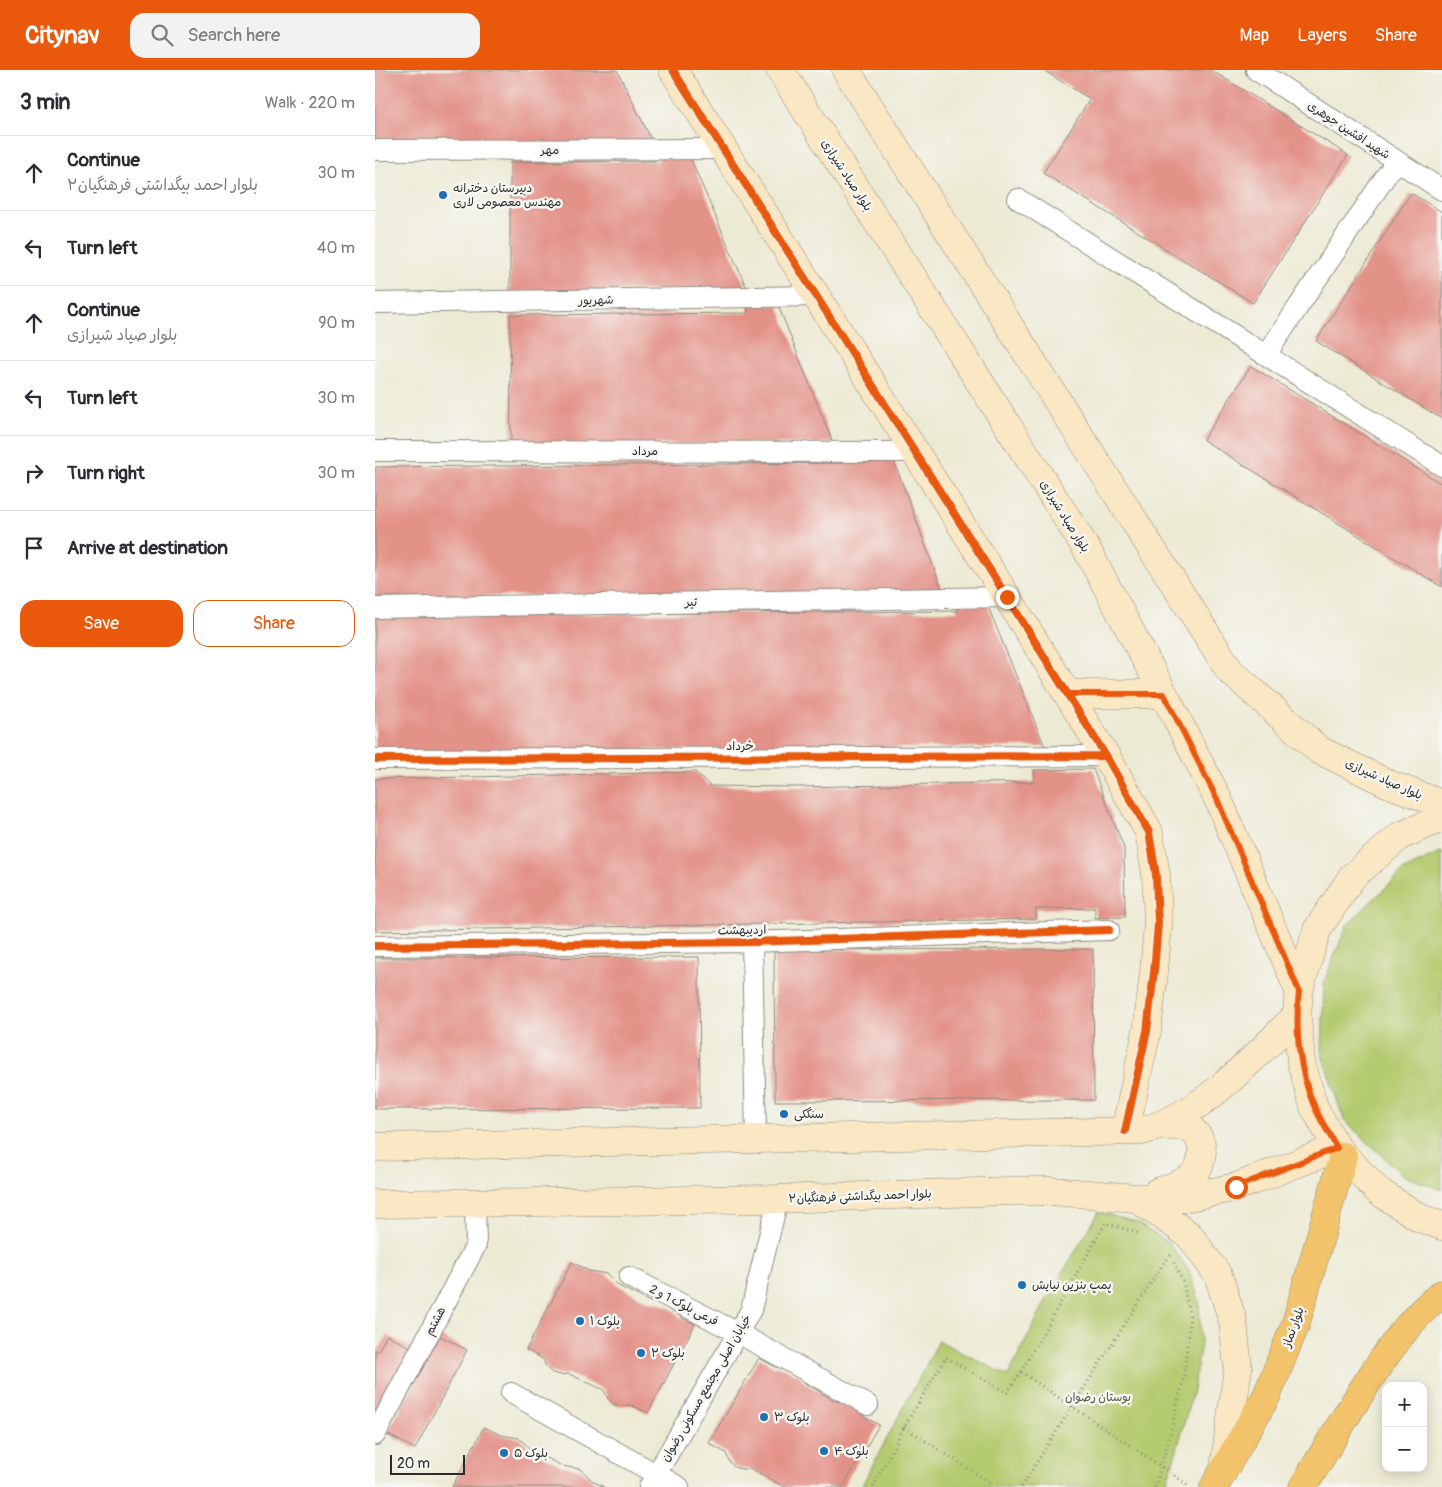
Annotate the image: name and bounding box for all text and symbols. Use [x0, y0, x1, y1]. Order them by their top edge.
search box [130, 13, 480, 58]
text: Citynav [25, 21, 100, 50]
icon: search [148, 21, 176, 49]
text: Search here [188, 23, 280, 47]
text: Map [1240, 24, 1269, 47]
text: Layers [1297, 24, 1347, 47]
text: Share [1375, 24, 1417, 47]
text: 3 min [20, 89, 70, 116]
text: Walk · 220 m [265, 93, 355, 113]
street label: شهید افشین جوهری [1305, 98, 1393, 163]
street label: بلوار صیاد شیرازی [818, 136, 875, 214]
street label: مهر [540, 143, 559, 158]
text: Continue [67, 148, 140, 172]
icon: ahead [20, 159, 48, 187]
text: 30 m [317, 163, 355, 183]
text: بلوار احمد بیگداشتی فرهنگیان۲ [67, 175, 258, 195]
place label: دبیرستان دخترانه مهندس معصومی لاری [453, 181, 561, 210]
marker: دبیرستان دخترانه مهندس معصومی لاری [437, 189, 449, 201]
icon: left [20, 234, 48, 262]
text: Turn left [67, 236, 137, 260]
text: 40 m [317, 238, 355, 258]
street label: شهریور [577, 293, 614, 308]
text: Continue [67, 298, 140, 322]
icon: ahead [20, 309, 48, 337]
text: 90 m [318, 313, 355, 333]
text: بلوار صیاد شیرازی [67, 325, 178, 345]
icon: left [20, 384, 48, 412]
text: Turn left [67, 386, 137, 410]
text: 30 m [317, 388, 355, 408]
street label: مرداد [632, 444, 658, 459]
icon: right [20, 459, 48, 487]
text: Turn right [67, 461, 145, 485]
text: 30 m [317, 463, 355, 483]
street label: بلوار صیاد شیرازی [1036, 477, 1093, 555]
icon: arrive [20, 534, 48, 562]
text: Arrive at destination [67, 536, 228, 560]
route end [996, 586, 1019, 609]
street label: تیر [684, 595, 698, 610]
button: Save [20, 600, 183, 647]
button: Share [193, 600, 355, 647]
street label: خرداد [726, 739, 754, 754]
street label: بلوار صیاد شیرازی [1343, 756, 1425, 803]
street label: اردیبهشت [718, 923, 766, 938]
place label: سنگکی [794, 1107, 824, 1122]
marker: سنگکی [778, 1108, 790, 1120]
route start [1225, 1176, 1248, 1199]
street label: بلوار احمد بیگداشتی فرهنگیان۲ [788, 1187, 932, 1206]
place label: پمپ بنزین نیایش [1032, 1278, 1112, 1293]
marker: پمپ بنزین نیایش [1016, 1279, 1028, 1291]
street label: فرعی بلوک 1 و 2 [647, 1282, 721, 1329]
street label: هشتم [422, 1304, 450, 1339]
street label: بلوار نماز [1279, 1305, 1308, 1350]
street label: خیابان اصلی مجتمع مسکونی رضوان [658, 1312, 756, 1465]
place label: بلوک ۱ [590, 1314, 620, 1329]
marker: بلوک ۱ [574, 1315, 586, 1327]
place label: بلوک ۲ [651, 1346, 685, 1361]
marker: بلوک ۲ [635, 1347, 647, 1359]
map controls [1382, 1382, 1427, 1472]
button: + [1382, 1382, 1427, 1427]
park label: بوستان رضوان [1065, 1390, 1131, 1405]
place label: بلوک ۳ [774, 1410, 810, 1425]
marker: بلوک ۳ [758, 1411, 770, 1423]
button: − [1382, 1427, 1427, 1472]
place label: بلوک ۴ [834, 1444, 869, 1459]
marker: بلوک ۴ [818, 1445, 830, 1457]
place label: بلوک ۵ [514, 1446, 548, 1461]
marker: بلوک ۵ [498, 1447, 510, 1459]
scale bar [390, 1452, 465, 1475]
text: 20 m [397, 1455, 430, 1472]

